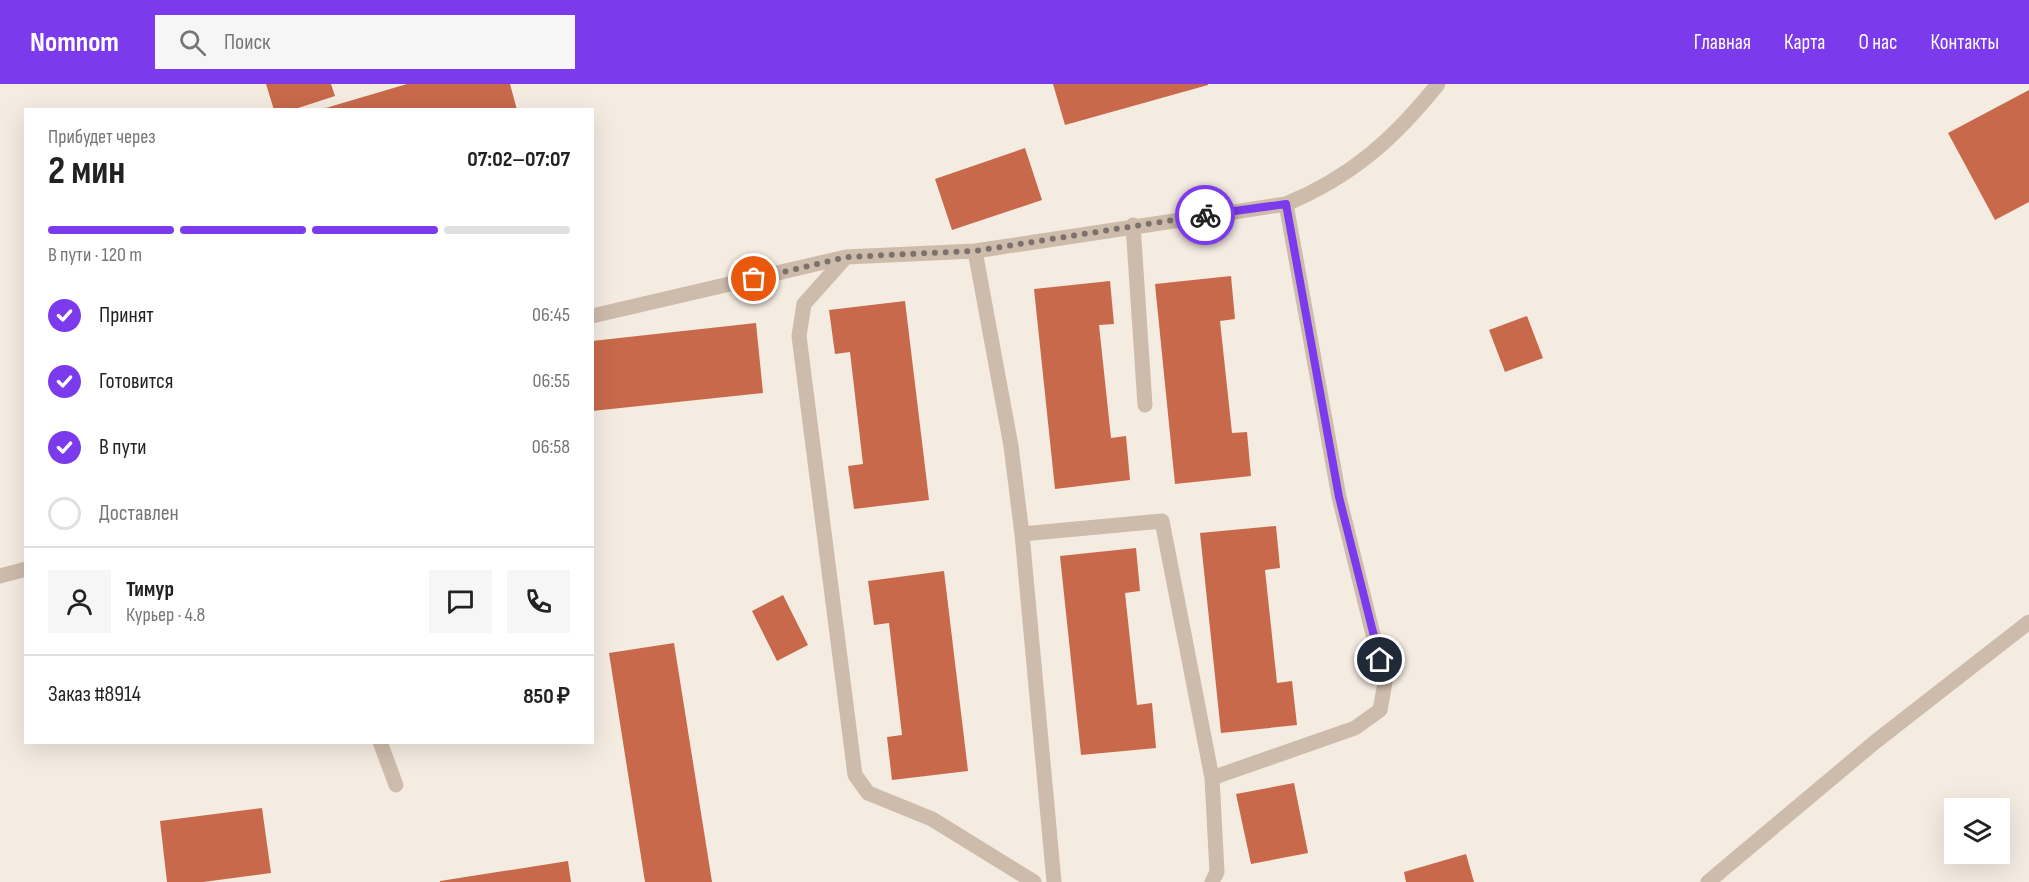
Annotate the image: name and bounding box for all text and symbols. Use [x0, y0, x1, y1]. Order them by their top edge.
search box [155, 15, 575, 69]
text: Nomnom [30, 26, 119, 59]
icon: search [176, 26, 209, 59]
text: Поиск [224, 29, 270, 56]
text: Главная [1694, 30, 1751, 55]
text: Карта [1784, 30, 1825, 55]
text: О нас [1858, 30, 1897, 55]
text: Контакты [1930, 30, 1999, 55]
text: Прибудет через [48, 125, 156, 149]
text: 07:02–07:07 [467, 146, 570, 173]
text: 2 мин [48, 148, 125, 195]
courier [1175, 185, 1235, 245]
icon: bike [1189, 199, 1222, 232]
text: В пути · 120 m [48, 243, 142, 267]
pin [728, 253, 779, 304]
icon: bag [737, 262, 770, 295]
icon: check [48, 299, 81, 332]
text: Принят [99, 302, 154, 329]
text: 06:45 [532, 303, 570, 327]
icon: check [48, 365, 81, 398]
text: Готовится [99, 368, 173, 395]
text: 06:55 [533, 369, 570, 393]
icon: check [48, 431, 81, 464]
text: В пути [99, 434, 147, 461]
text: 06:58 [532, 435, 570, 459]
text: Доставлен [99, 500, 179, 527]
button: person [48, 570, 111, 633]
button: chat [429, 570, 492, 633]
button: phone [507, 570, 570, 633]
text: Тимур [126, 576, 174, 603]
text: Курьер · 4.8 [126, 603, 205, 627]
pin [1354, 634, 1405, 685]
icon: home [1363, 643, 1396, 676]
text: Заказ #8914 [48, 681, 141, 708]
text: 850 ₽ [523, 683, 570, 710]
map controls [1944, 798, 2010, 864]
button: layers [1944, 798, 2010, 864]

